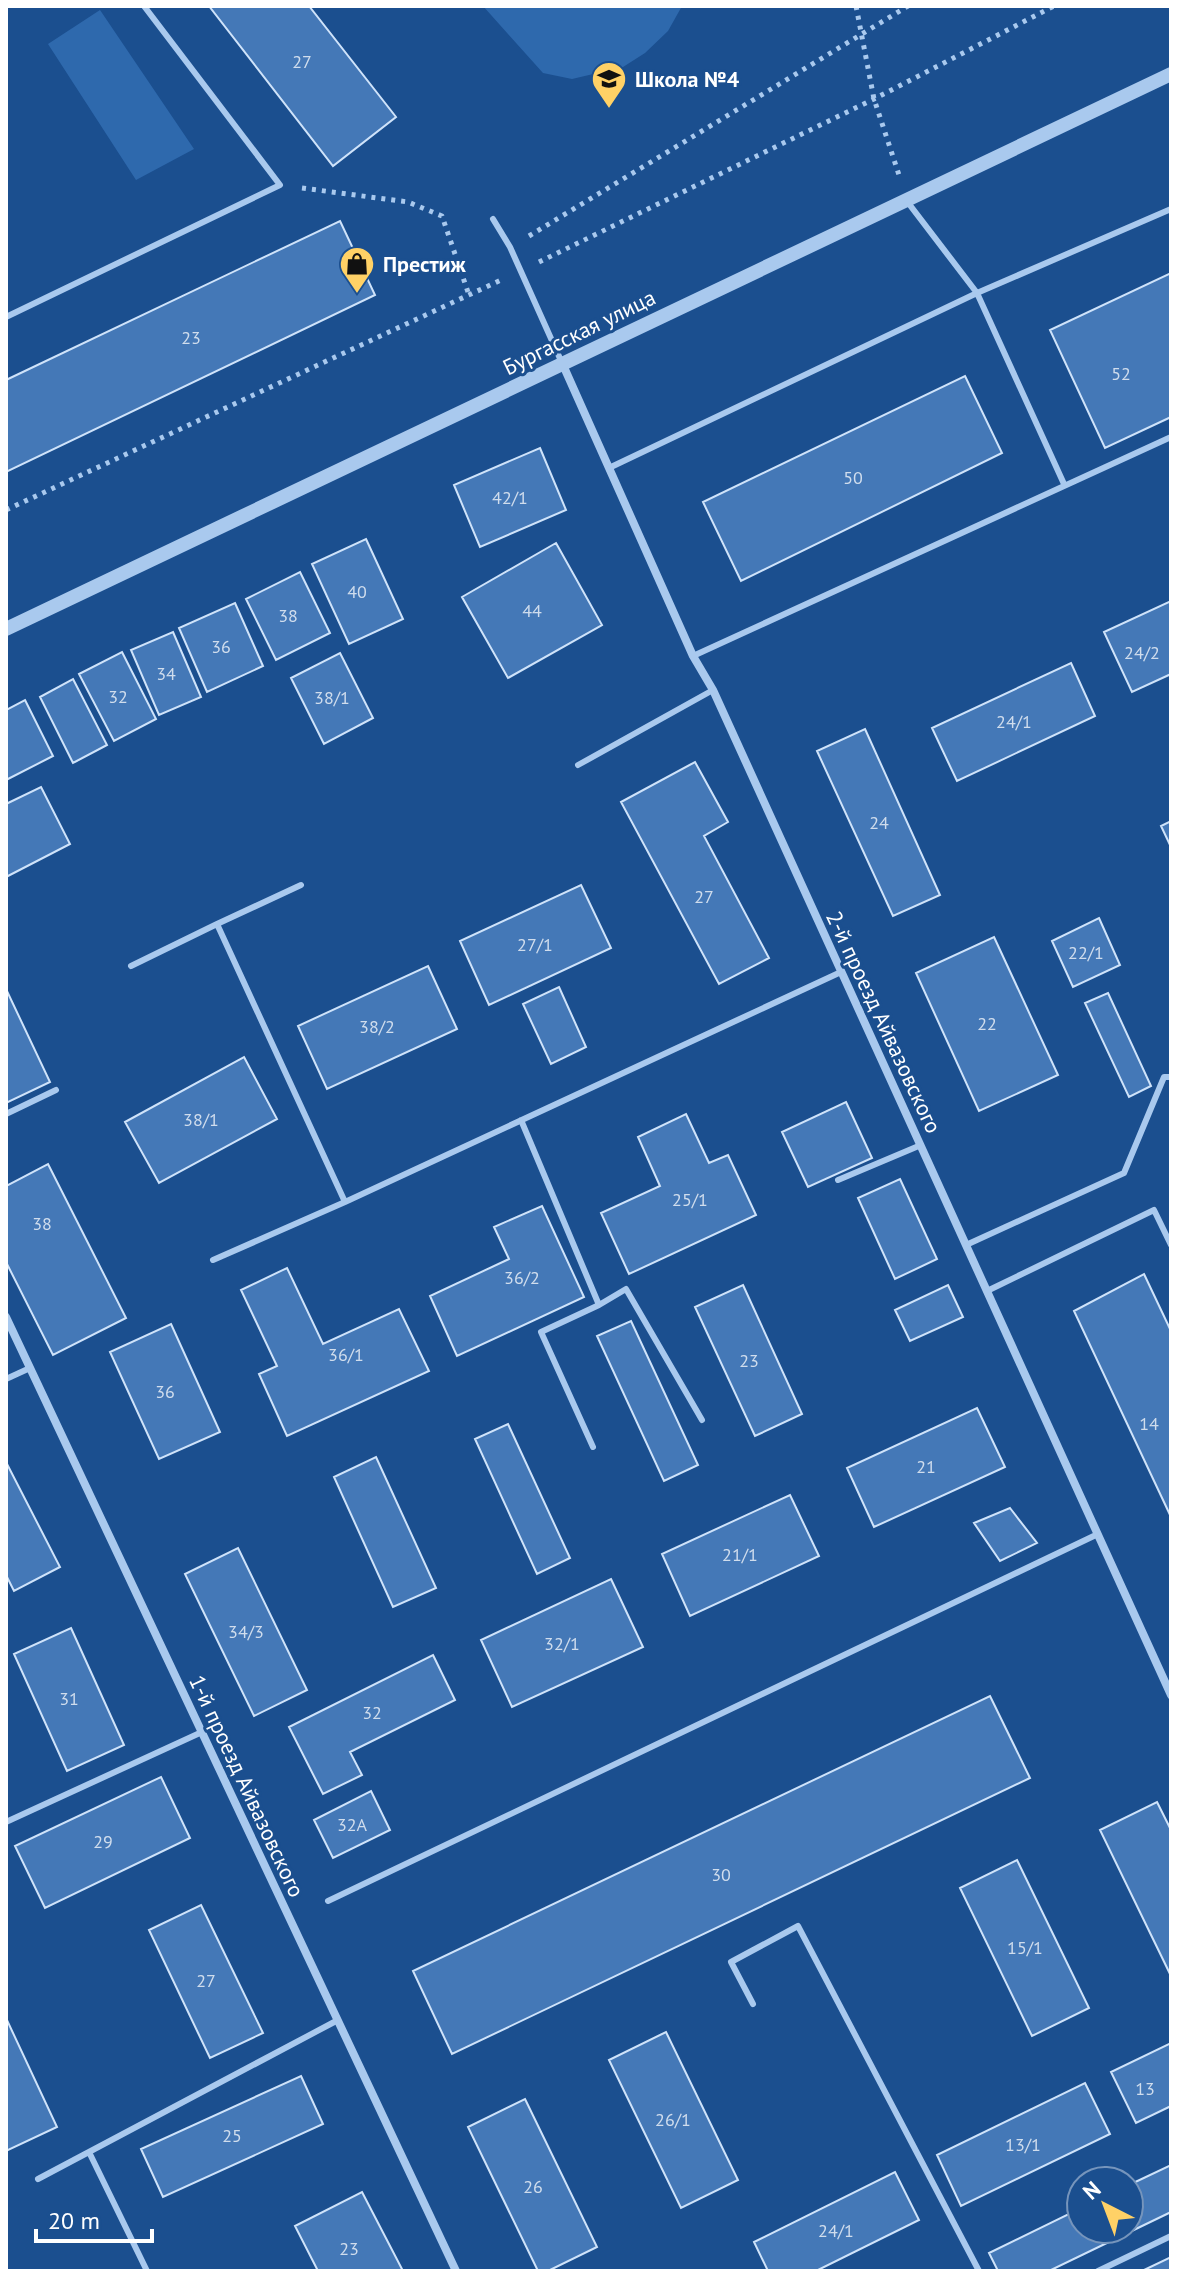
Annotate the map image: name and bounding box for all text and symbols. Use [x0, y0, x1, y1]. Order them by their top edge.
house number: 27 [292, 50, 312, 73]
school or university icon: Школа №4 [590, 60, 628, 110]
place label: Школа №4 [635, 65, 740, 93]
shop icon: Престиж [338, 245, 376, 295]
place label: Престиж [383, 250, 467, 278]
street label: Бургасская улица [498, 283, 660, 381]
house number: 23 [181, 326, 201, 349]
house number: 52 [1111, 362, 1131, 385]
house number: 50 [843, 466, 863, 489]
house number: 42/1 [492, 486, 528, 509]
house number: 40 [347, 580, 367, 603]
house number: 44 [522, 599, 542, 622]
house number: 38 [278, 604, 298, 627]
house number: 36 [211, 635, 231, 658]
house number: 24/2 [1124, 641, 1160, 664]
house number: 34 [156, 662, 176, 685]
house number: 32 [108, 685, 128, 708]
house number: 38/1 [314, 686, 350, 709]
house number: 24/1 [996, 710, 1032, 733]
house number: 24 [869, 811, 889, 834]
house number: 27 [694, 885, 714, 908]
street label: 2-й проезд Айвазовского [820, 906, 948, 1138]
house number: 27/1 [517, 933, 553, 956]
house number: 22/1 [1068, 941, 1104, 964]
house number: 22 [977, 1012, 997, 1035]
house number: 38/2 [359, 1015, 395, 1038]
house number: 38/1 [183, 1108, 219, 1131]
house number: 25/1 [672, 1188, 708, 1211]
house number: 38 [32, 1212, 52, 1235]
house number: 36/2 [504, 1266, 540, 1289]
house number: 36/1 [328, 1343, 364, 1366]
house number: 23 [739, 1349, 759, 1372]
house number: 36 [155, 1380, 175, 1403]
house number: 14 [1139, 1412, 1159, 1435]
house number: 21 [916, 1455, 936, 1478]
house number: 21/1 [722, 1543, 758, 1566]
house number: 34/3 [228, 1620, 264, 1643]
house number: 32/1 [544, 1632, 580, 1655]
street label: 1-й проезд Айвазовского [183, 1670, 311, 1902]
house number: 31 [59, 1687, 79, 1710]
house number: 32 [362, 1701, 382, 1724]
house number: 32А [337, 1813, 368, 1836]
house number: 29 [93, 1830, 113, 1853]
house number: 30 [711, 1863, 731, 1886]
house number: 15/1 [1007, 1936, 1043, 1959]
house number: 27 [196, 1969, 216, 1992]
house number: 13 [1135, 2077, 1155, 2100]
house number: 26/1 [655, 2108, 691, 2131]
house number: 25 [222, 2124, 242, 2147]
house number: 13/1 [1005, 2133, 1041, 2156]
north arrow [1065, 2165, 1145, 2245]
house number: 26 [523, 2175, 543, 2198]
text: N [1077, 2175, 1106, 2205]
scale bar [36, 2193, 152, 2243]
text: 20 m [48, 2205, 100, 2236]
house number: 24/1 [818, 2219, 854, 2242]
house number: 23 [339, 2237, 359, 2260]

